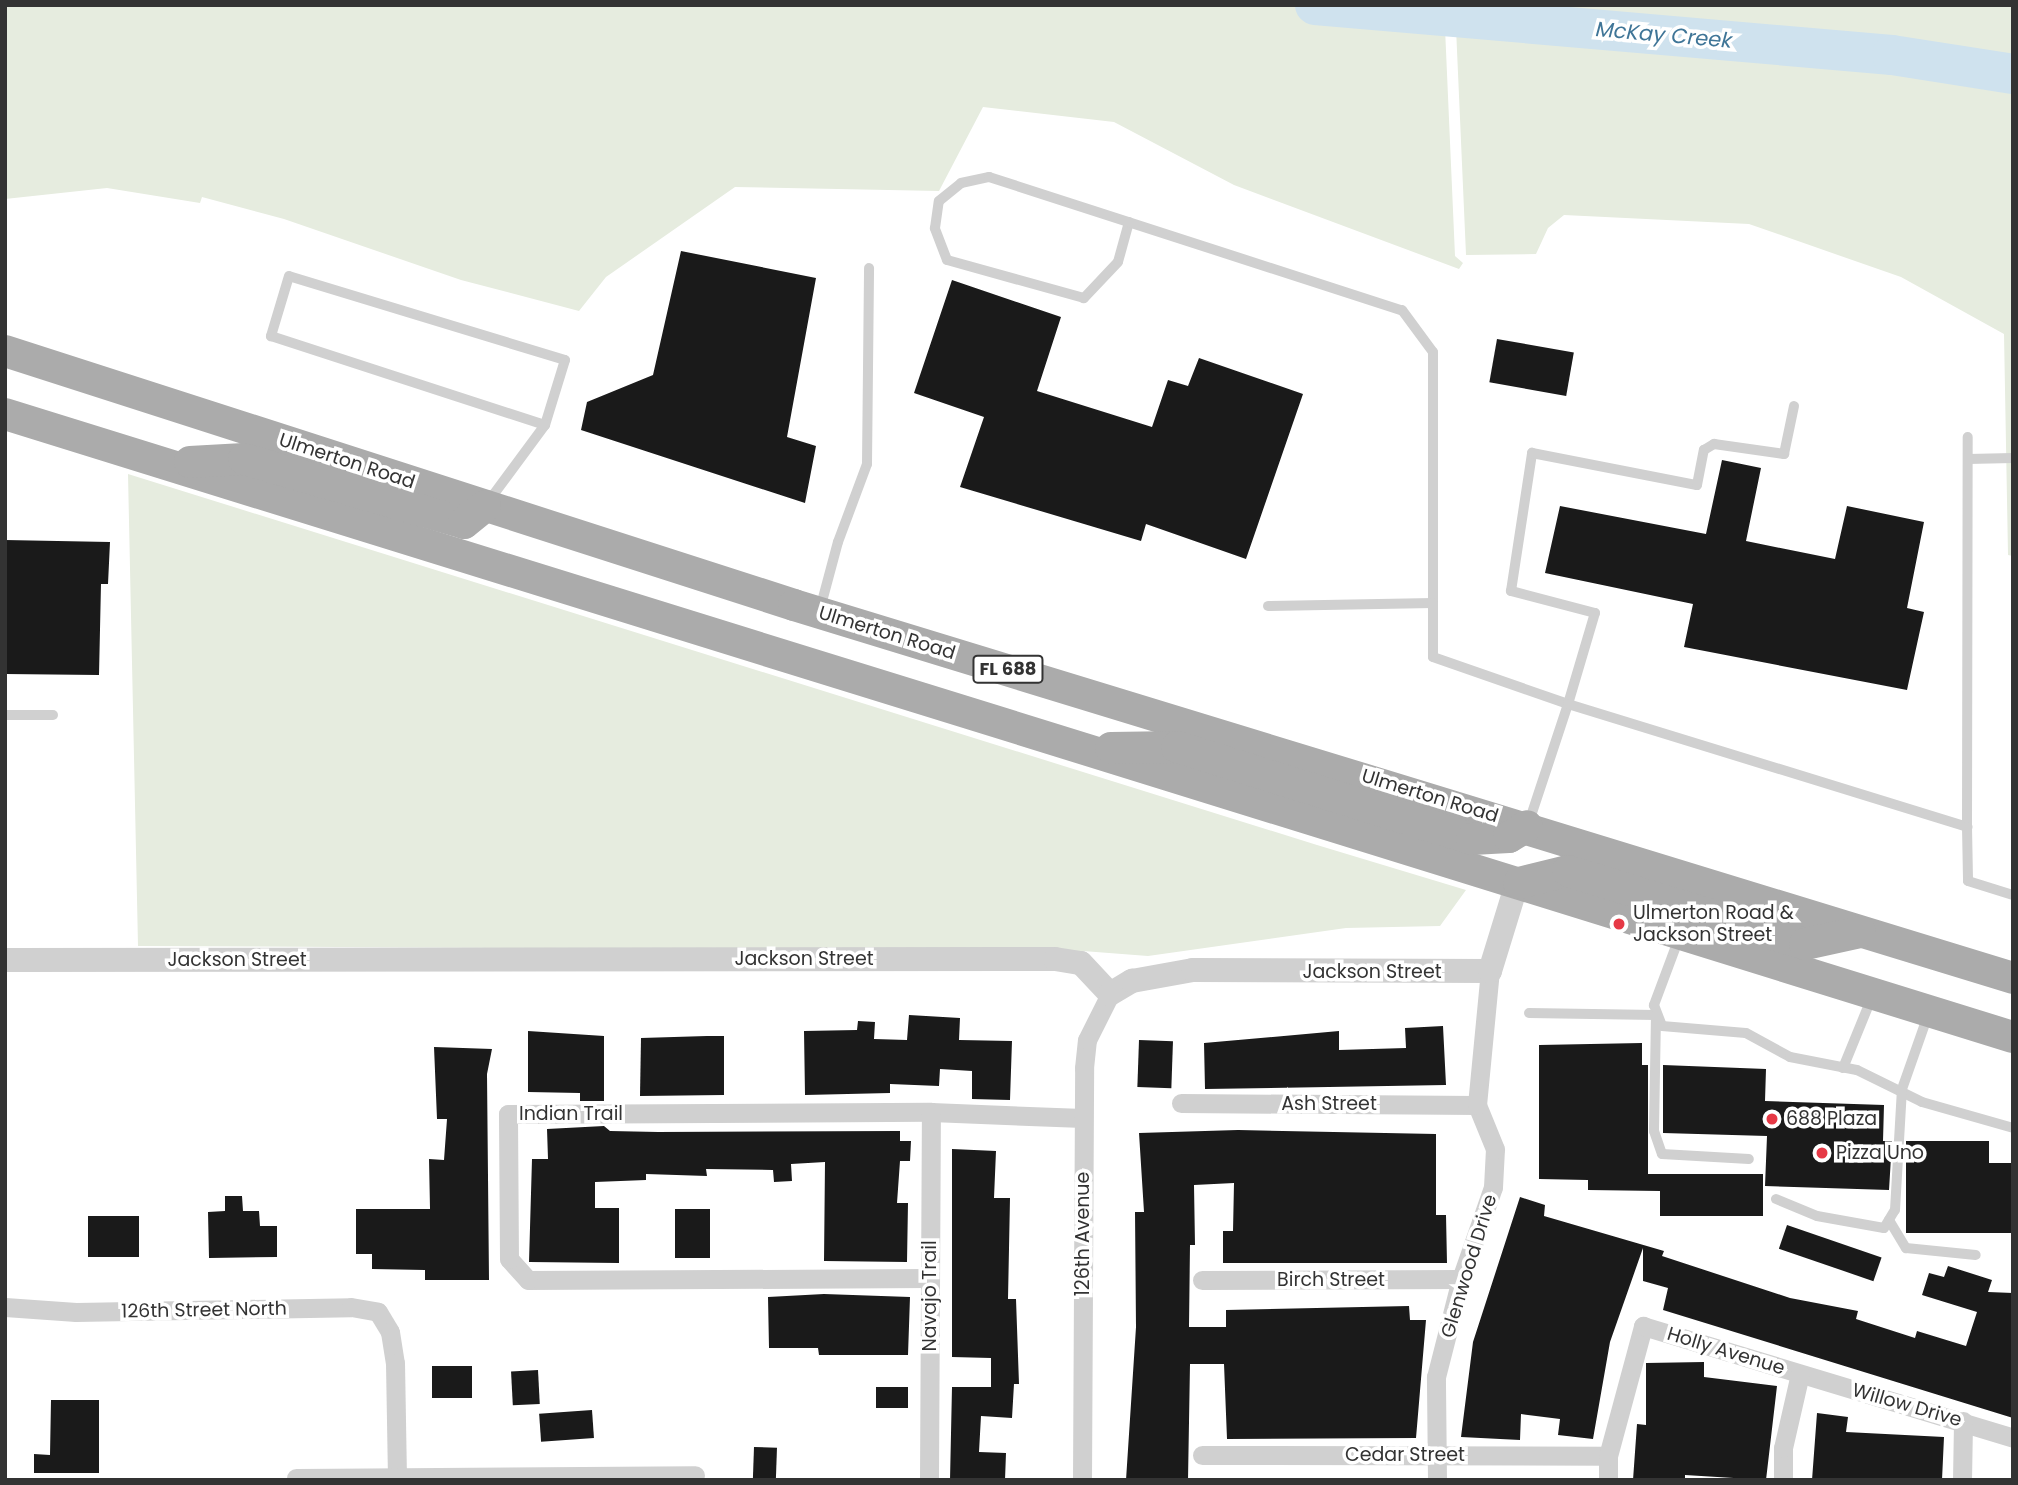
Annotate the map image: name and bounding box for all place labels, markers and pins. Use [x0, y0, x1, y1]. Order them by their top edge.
place label: Ulmerton Road & Jackson Street [1633, 902, 1794, 946]
marker: Ulmerton Road & Jackson Street [1611, 916, 1627, 932]
place label: 688 Plaza [1786, 1108, 1877, 1130]
marker: 688 Plaza [1764, 1111, 1780, 1127]
place label: Pizza Uno [1836, 1142, 1924, 1164]
marker: Pizza Uno [1814, 1145, 1830, 1161]

